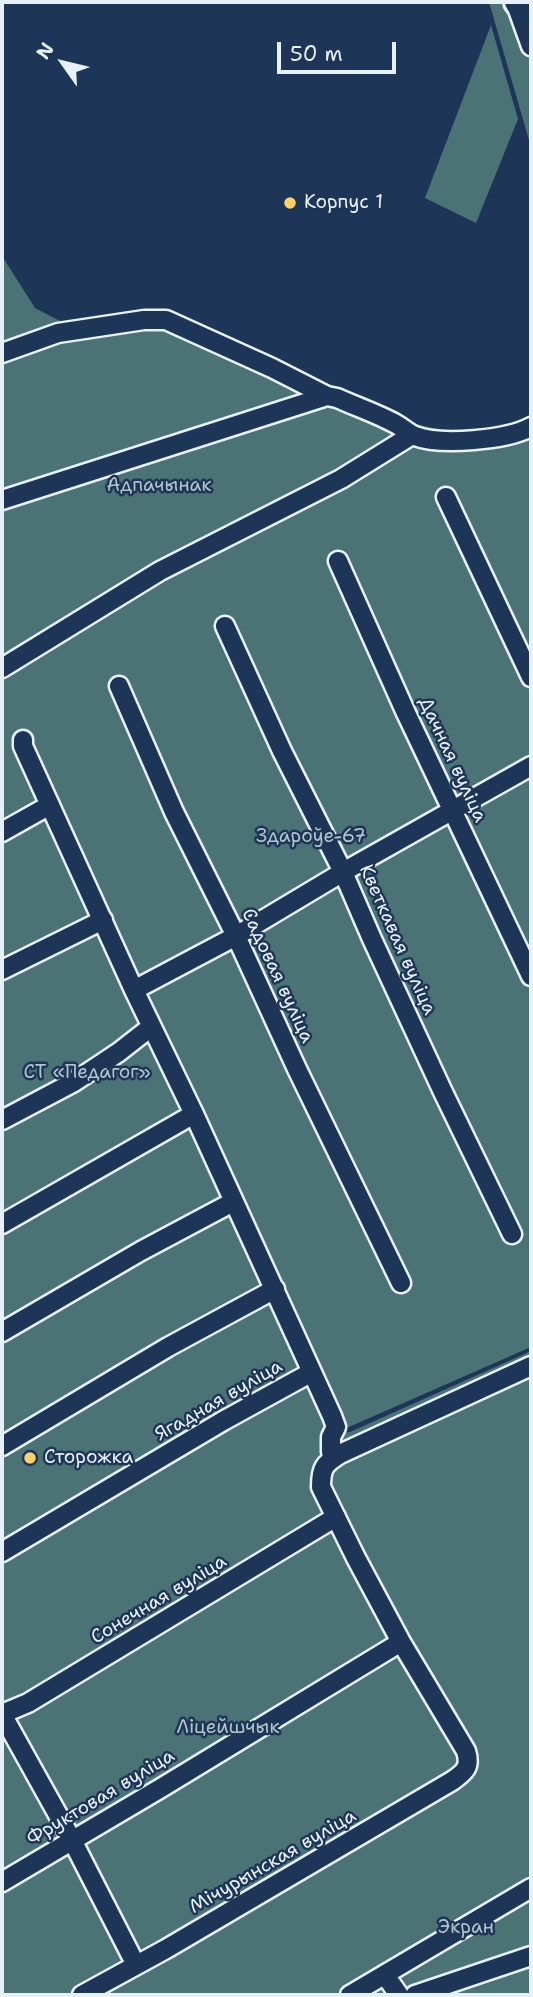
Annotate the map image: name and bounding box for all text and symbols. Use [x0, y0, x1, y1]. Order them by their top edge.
north arrow [28, 28, 98, 98]
scale bar [281, 28, 400, 72]
text: N [31, 38, 60, 64]
text: 50 m [290, 40, 343, 68]
place label: Корпус 1 [304, 192, 383, 214]
marker: Корпус 1 [282, 195, 298, 211]
park label: Адпачынак [107, 475, 211, 497]
street label: Дачная вуліца [413, 694, 491, 826]
park label: Здароўе-67 [256, 826, 366, 848]
street label: Кветкавая вуліца [354, 861, 440, 1019]
street label: Садовая вуліца [236, 905, 318, 1047]
park label: СТ «Педагог» [23, 1062, 151, 1084]
street label: Ягадная вуліца [151, 1355, 287, 1447]
place label: Сторожка [44, 1447, 133, 1469]
marker: Сторожка [22, 1450, 38, 1466]
street label: Сонечная вуліца [87, 1550, 231, 1650]
park label: Ліцейшчык [176, 1717, 280, 1739]
street label: Фруктовая вуліца [23, 1745, 179, 1851]
street label: Мічурынская вуліца [186, 1805, 360, 1919]
park label: Экран [438, 1917, 494, 1939]

